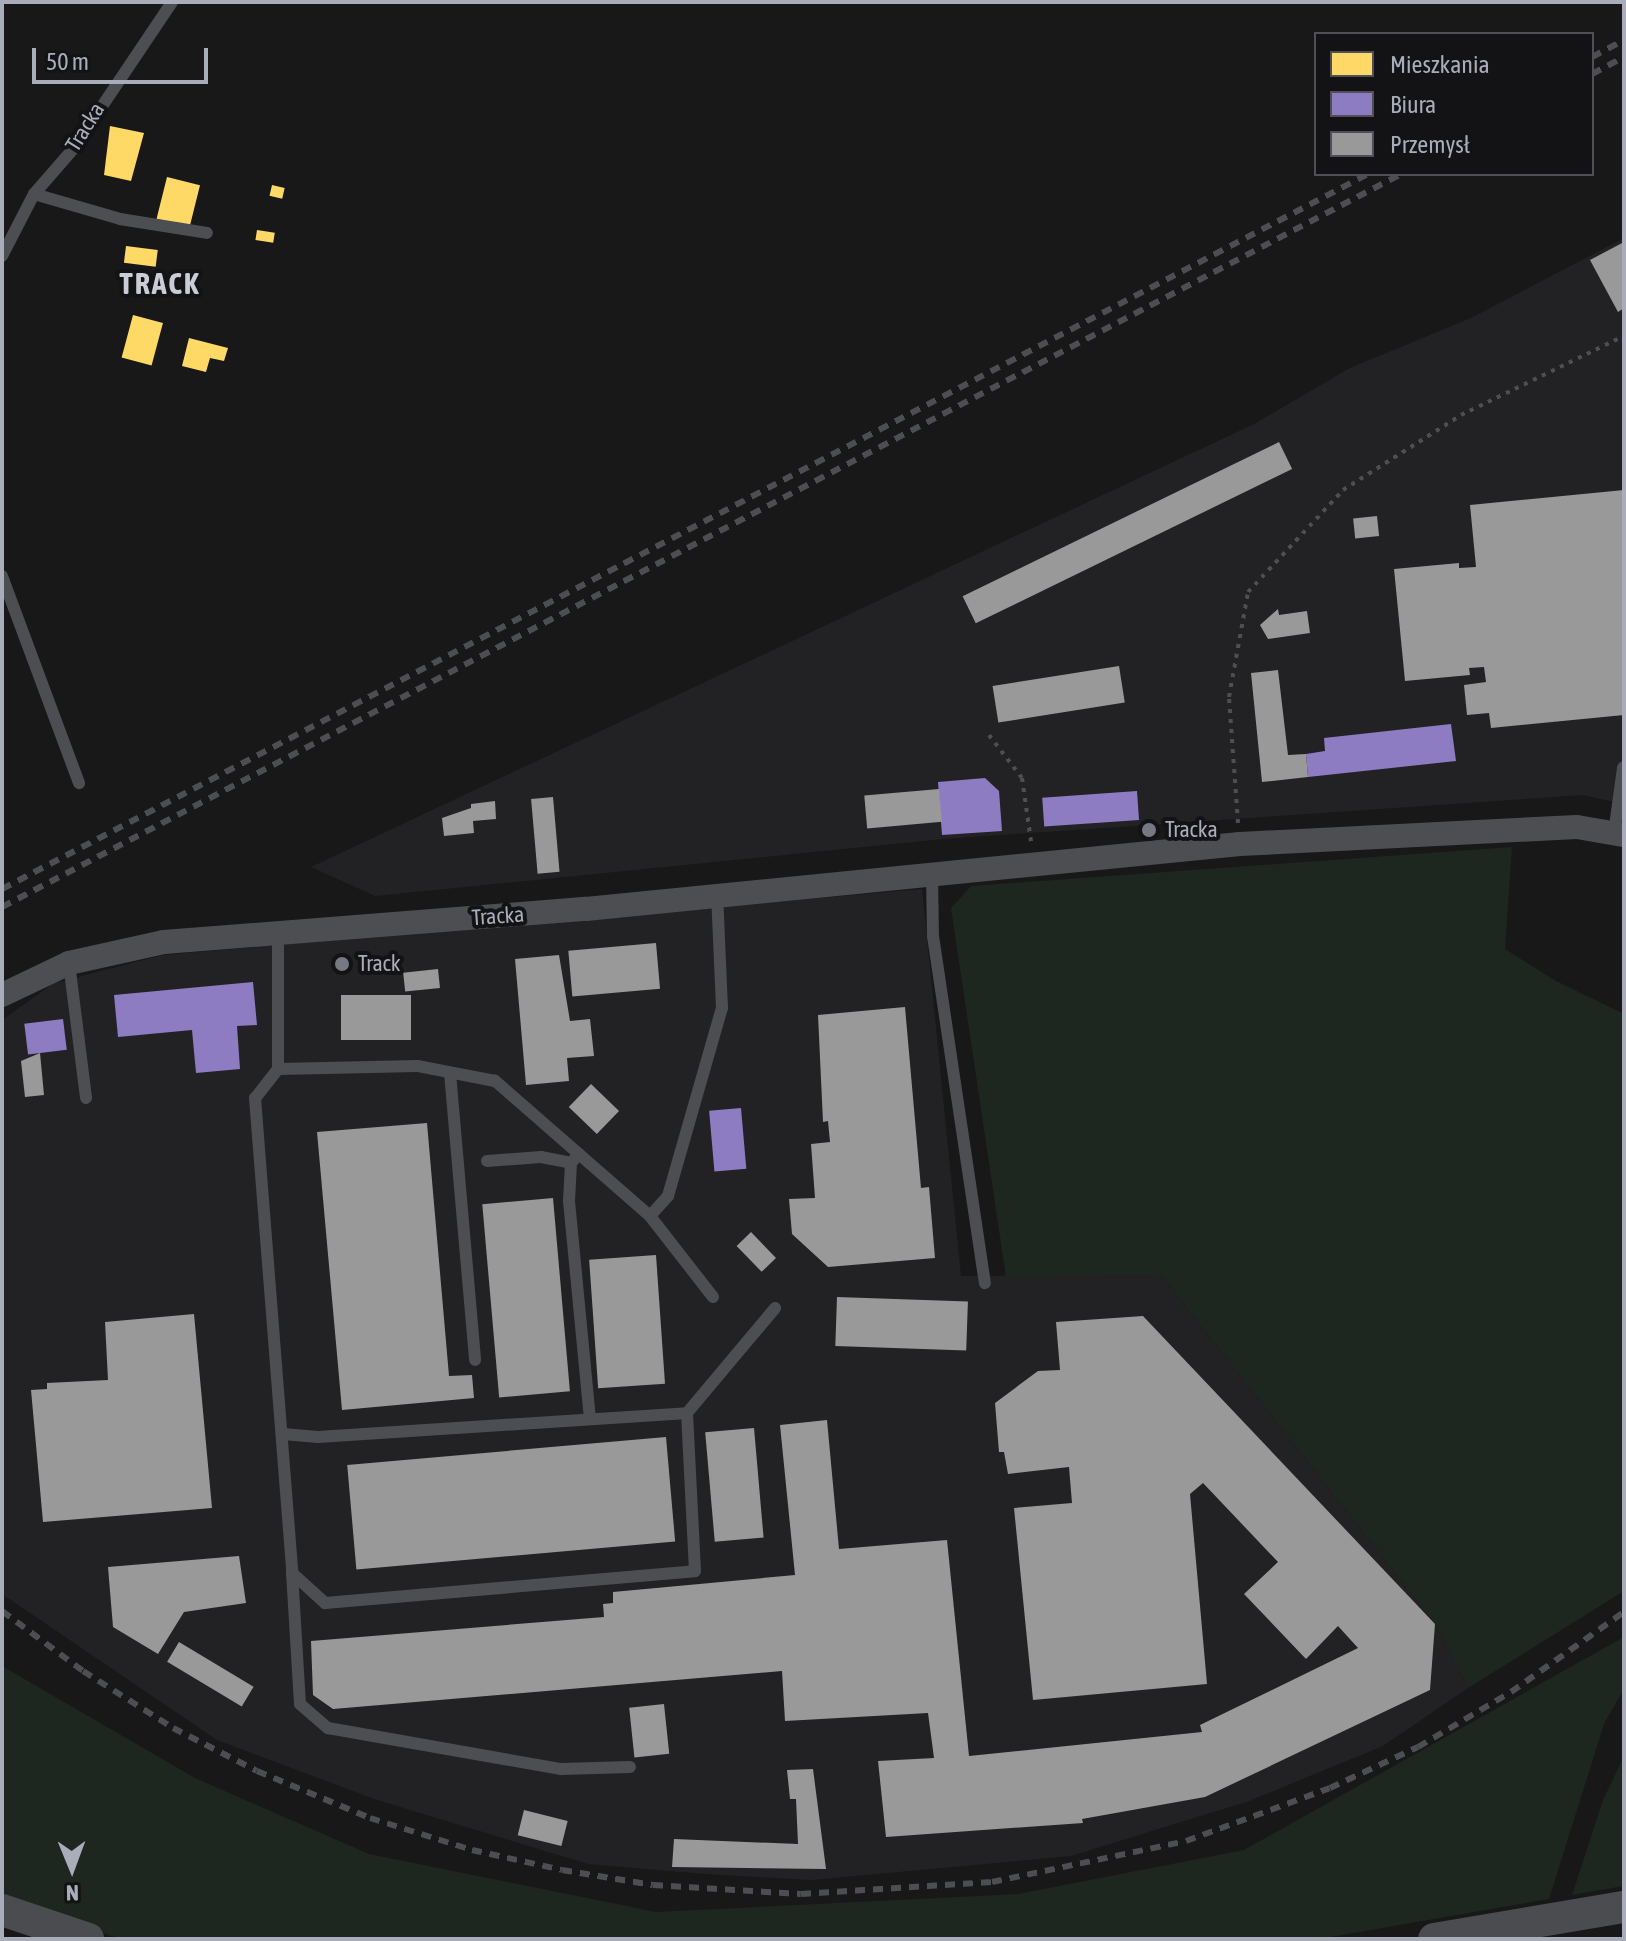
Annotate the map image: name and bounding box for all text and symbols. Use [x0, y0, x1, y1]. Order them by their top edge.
scale bar [36, 32, 212, 82]
legend [1314, 32, 1594, 176]
text: 50 m [46, 48, 89, 75]
text: Mieszkania [1390, 51, 1490, 78]
text: Biura [1390, 91, 1436, 118]
street label: Tracka [60, 98, 110, 156]
text: Przemysł [1390, 131, 1470, 158]
district label: TRACK [119, 265, 201, 301]
place label: Tracka [1165, 817, 1218, 843]
marker: Tracka [1140, 821, 1158, 839]
street label: Tracka [471, 901, 525, 931]
place label: Track [358, 951, 400, 977]
marker: Track [333, 955, 351, 973]
north arrow [32, 1829, 112, 1909]
text: N [66, 1880, 79, 1906]

